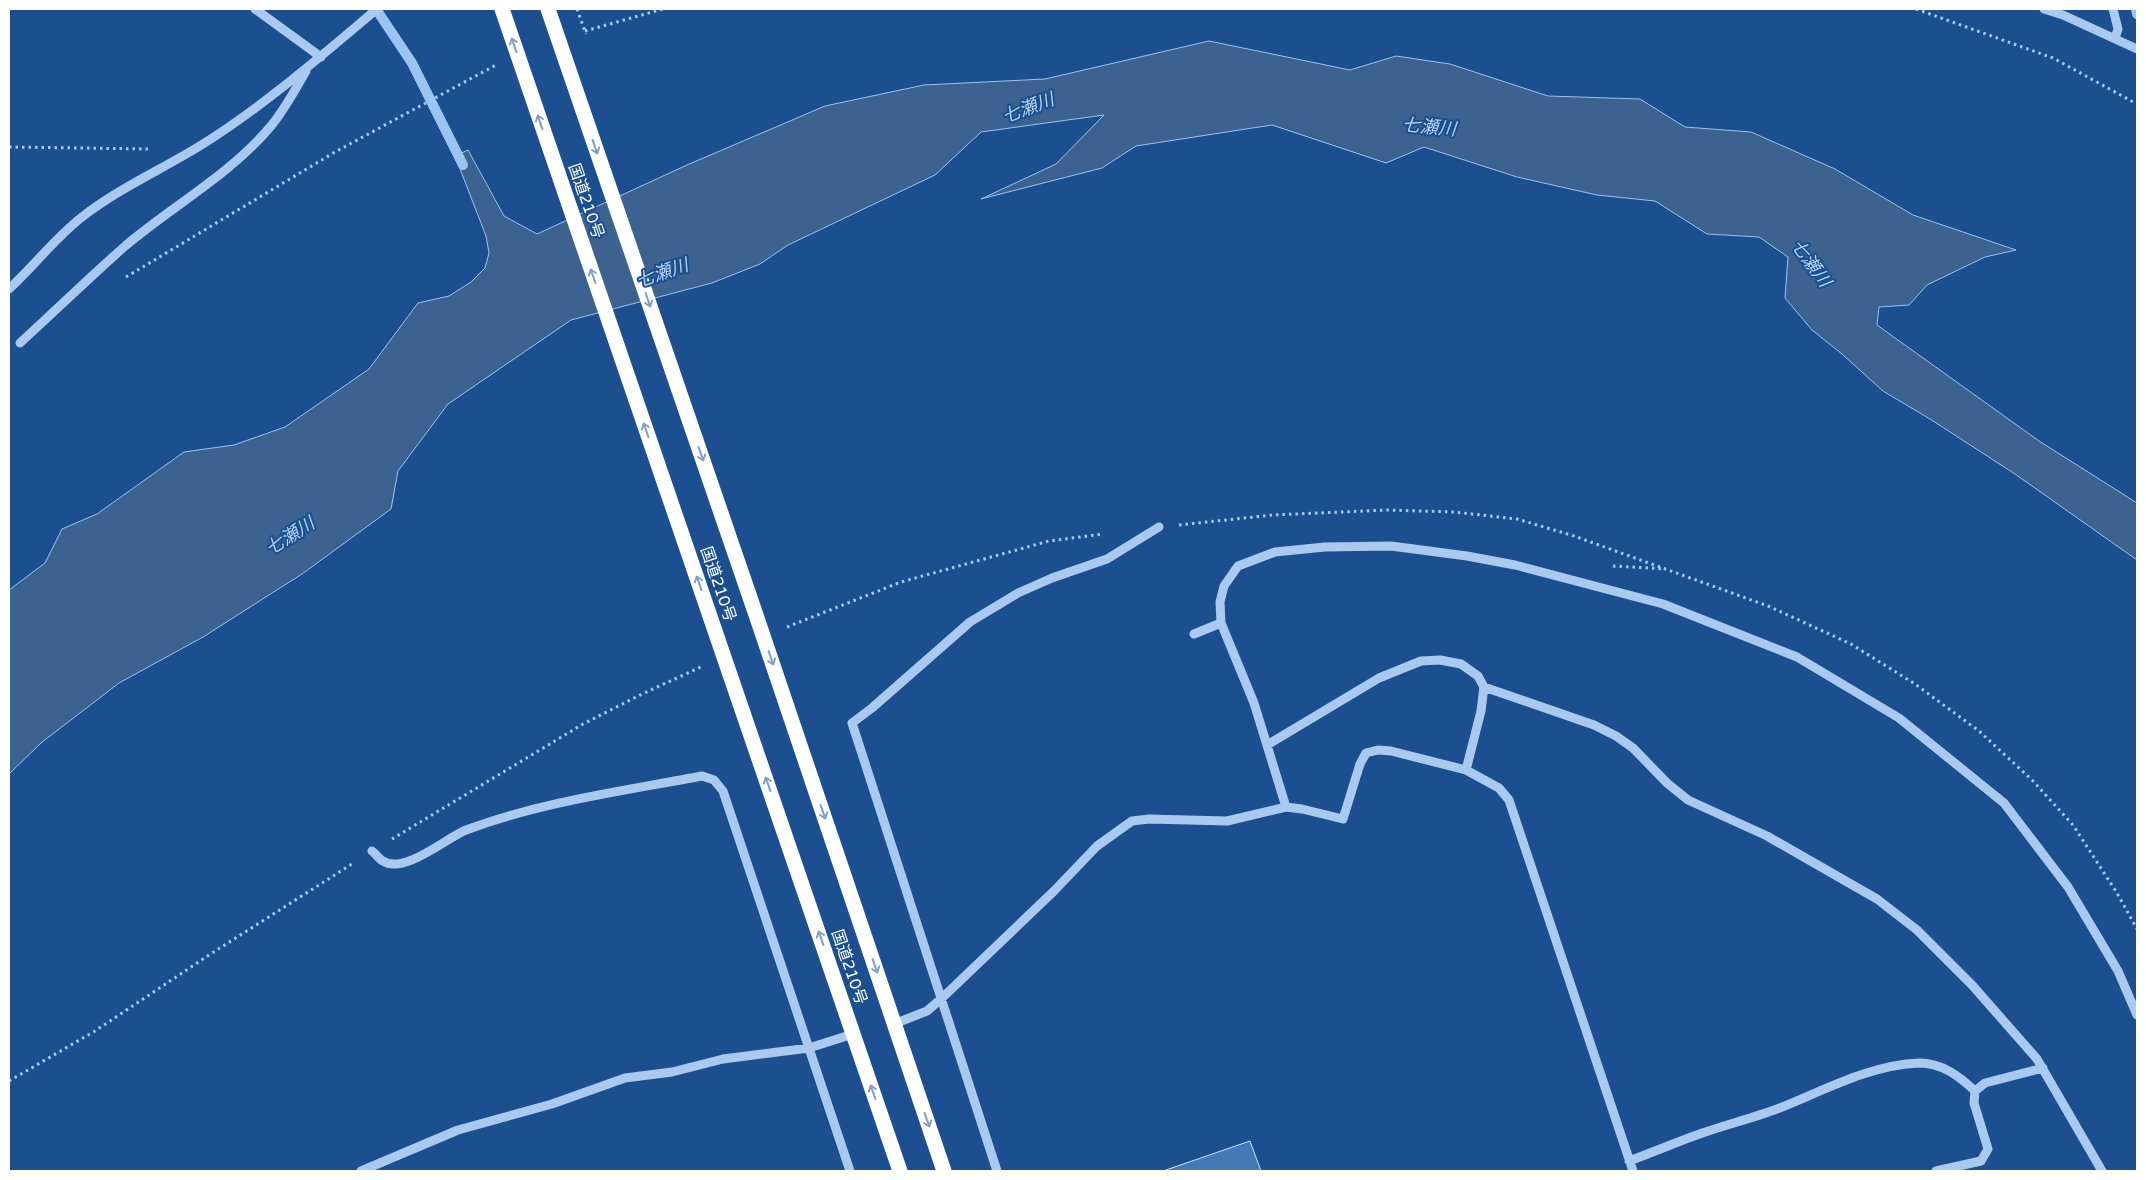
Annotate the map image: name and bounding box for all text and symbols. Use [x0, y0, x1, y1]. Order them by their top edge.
one-way arrow [509, 38, 518, 53]
water label: 七瀬川 [999, 87, 1059, 128]
one-way arrow [535, 114, 545, 130]
water label: 七瀬川 [1401, 114, 1459, 140]
one-way arrow [591, 139, 600, 154]
street label: 国道210号 [564, 161, 608, 241]
water label: 七瀬川 [1786, 235, 1837, 293]
water label: 七瀬川 [633, 253, 693, 292]
one-way arrow [588, 269, 597, 284]
one-way arrow [644, 292, 653, 308]
one-way arrow [641, 422, 650, 438]
one-way arrow [697, 446, 706, 461]
water label: 七瀬川 [261, 511, 320, 560]
street label: 国道210号 [696, 544, 740, 624]
one-way arrow [694, 576, 703, 591]
one-way arrow [767, 650, 776, 666]
one-way arrow [763, 777, 772, 793]
one-way arrow [819, 804, 828, 819]
street label: 国道210号 [827, 927, 871, 1007]
one-way arrow [815, 930, 825, 946]
one-way arrow [871, 958, 880, 973]
one-way arrow [868, 1085, 877, 1100]
one-way arrow [923, 1112, 932, 1127]

